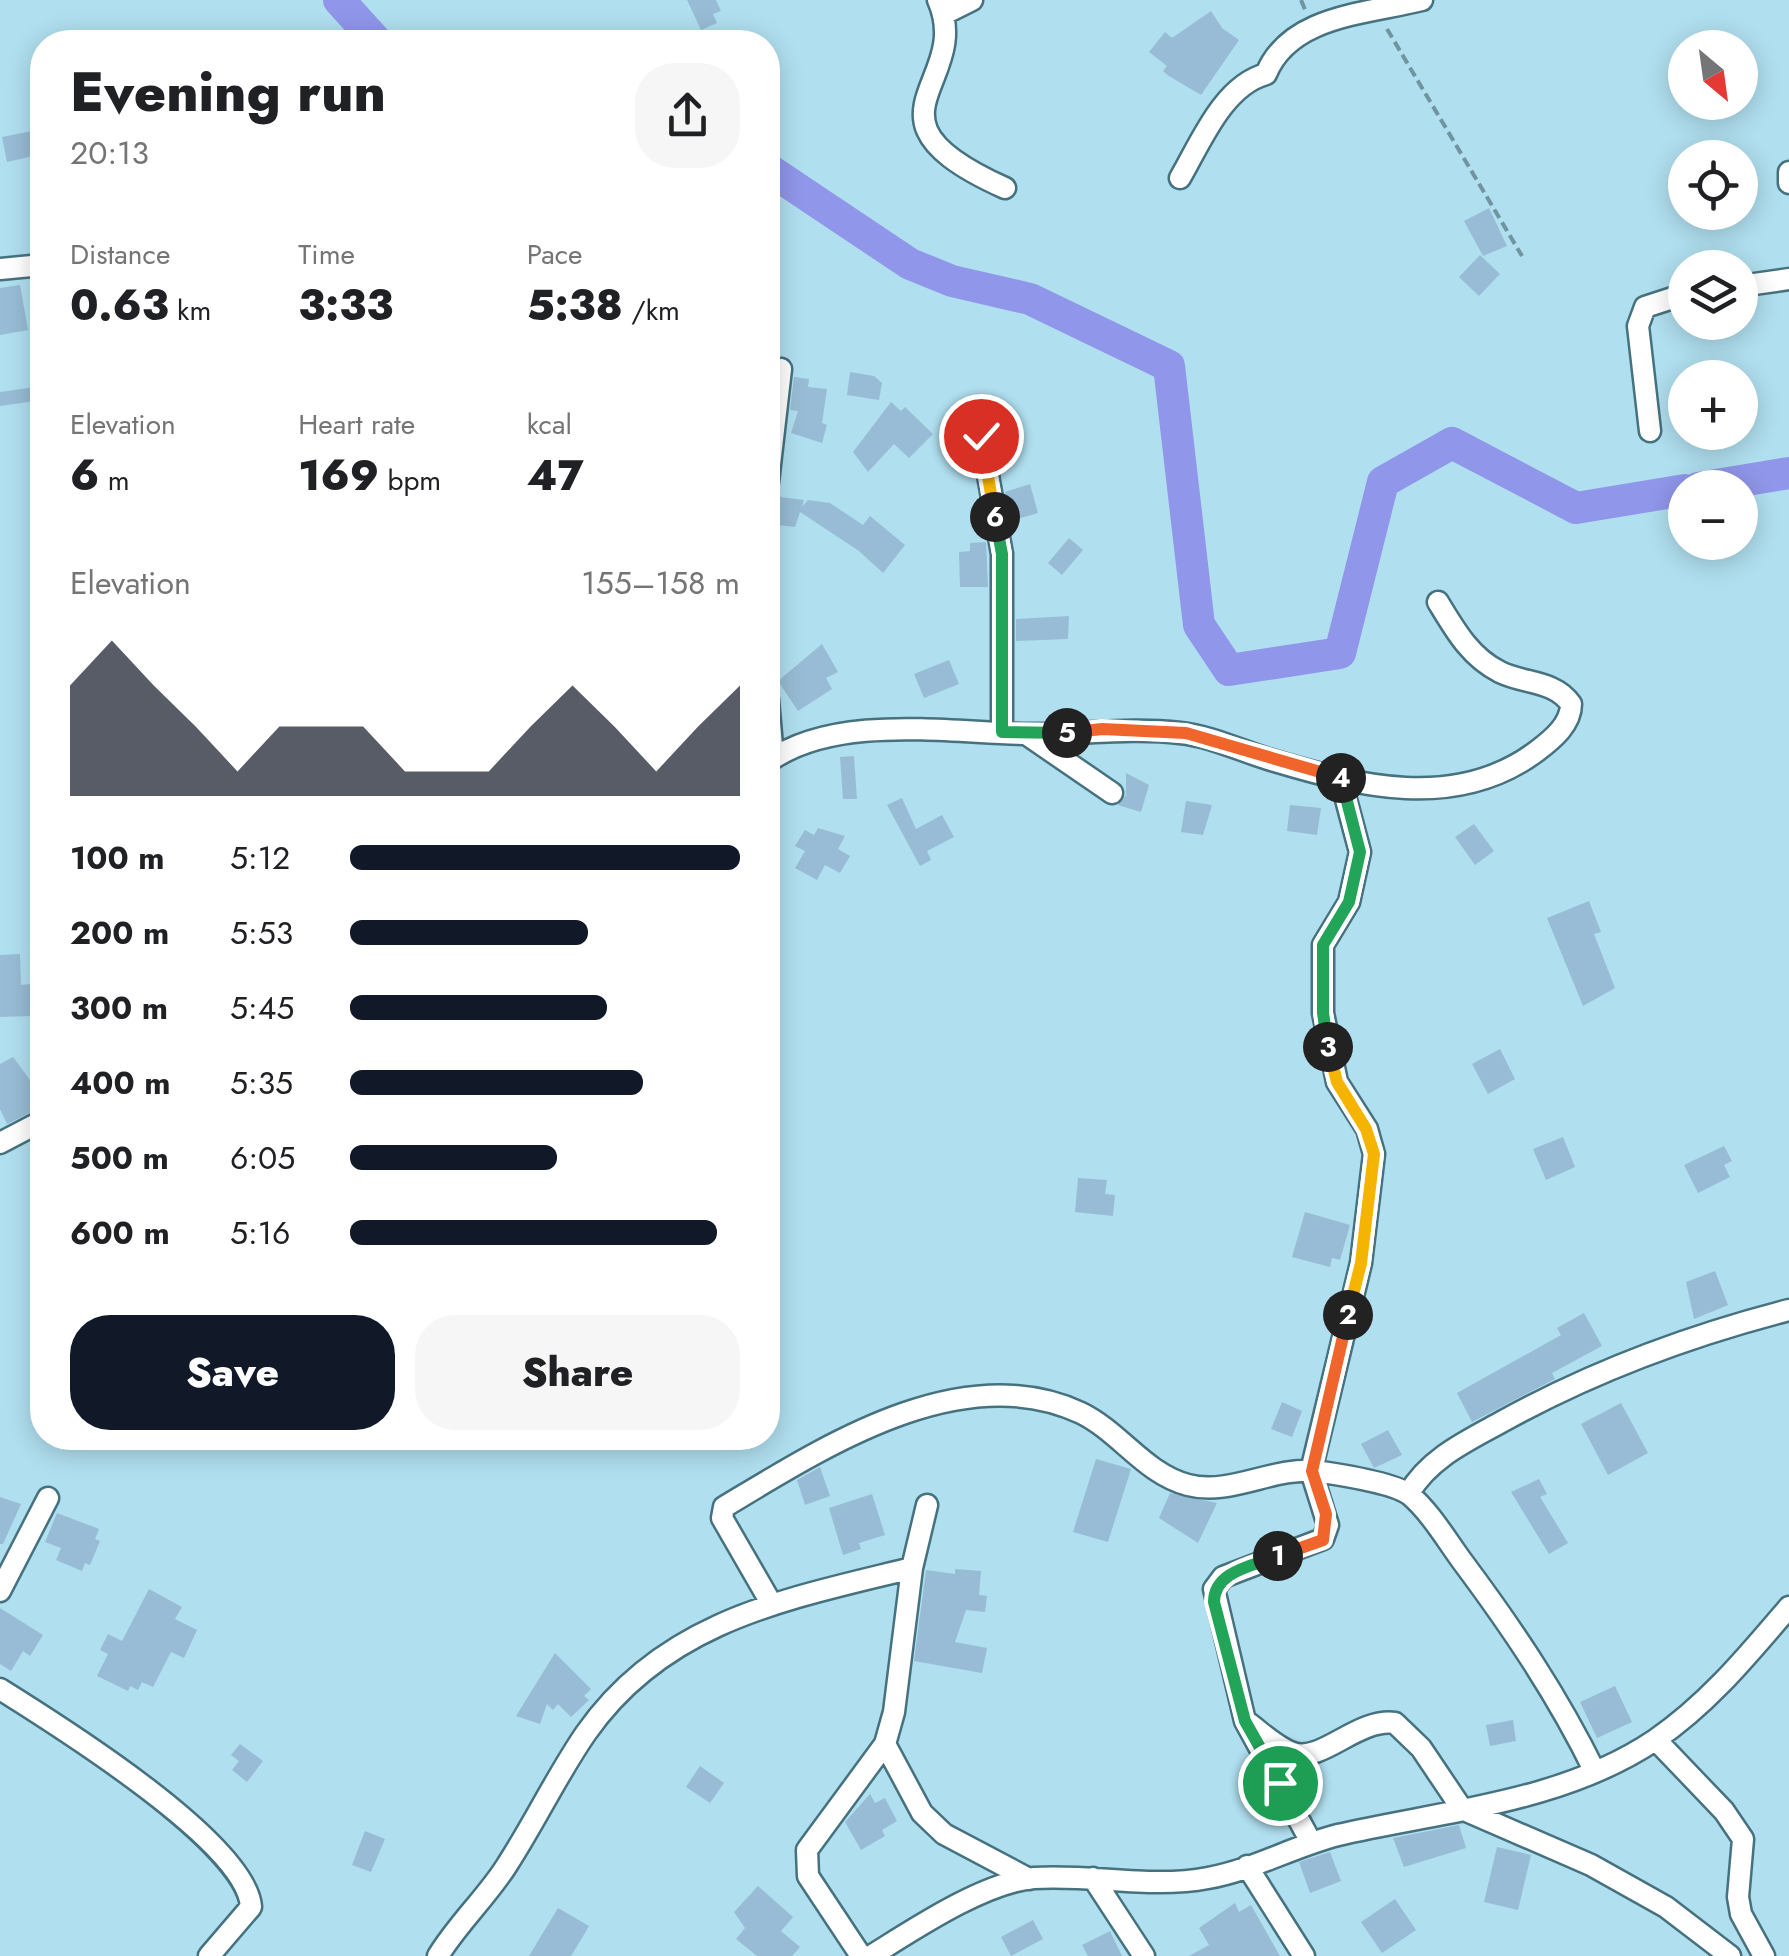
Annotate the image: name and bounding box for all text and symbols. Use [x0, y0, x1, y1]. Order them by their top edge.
north arrow [1668, 30, 1758, 120]
map controls [1668, 30, 1758, 560]
text: Evening run [70, 52, 386, 132]
button: share [635, 63, 740, 168]
text: 20:13 [70, 130, 149, 176]
button: locate [1668, 140, 1758, 230]
text: Distance [70, 234, 170, 275]
text: Time [298, 234, 355, 275]
text: Pace [527, 234, 582, 275]
button: layers [1668, 250, 1758, 340]
text: 0.63 [70, 275, 169, 336]
text: 3:33 [298, 275, 393, 336]
text: 5:38 [527, 275, 623, 336]
text: km [169, 290, 211, 331]
text: /km [623, 290, 680, 331]
button: + [1668, 360, 1758, 450]
pin [939, 394, 1024, 479]
text: Elevation [70, 404, 176, 445]
text: Heart rate [298, 404, 415, 445]
text: kcal [527, 404, 572, 445]
icon: check [954, 409, 1009, 464]
text: 6 [70, 445, 99, 506]
text: 169 [298, 445, 379, 506]
text: 47 [527, 445, 584, 506]
text: m [99, 460, 130, 501]
text: bpm [379, 460, 441, 501]
button: − [1668, 470, 1758, 560]
pin: 6 [970, 492, 1020, 542]
text: 6 [986, 496, 1004, 537]
text: Elevation [70, 560, 191, 606]
text: 155–158 m [581, 560, 740, 606]
pin: 5 [1042, 708, 1092, 758]
text: 5 [1058, 712, 1076, 753]
pin: 4 [1316, 753, 1366, 803]
text: 4 [1331, 757, 1351, 798]
text: 100 m [70, 835, 165, 881]
text: 5:12 [230, 835, 290, 881]
text: 200 m [70, 910, 169, 956]
text: 5:53 [230, 910, 293, 956]
text: 300 m [70, 985, 168, 1031]
text: 5:45 [230, 985, 294, 1031]
pin: 3 [1303, 1022, 1353, 1072]
text: 3 [1319, 1026, 1337, 1067]
text: 400 m [70, 1060, 171, 1106]
text: 5:35 [230, 1060, 293, 1106]
text: 500 m [70, 1135, 169, 1181]
text: 6:05 [230, 1135, 295, 1181]
text: 600 m [70, 1210, 170, 1256]
text: 5:16 [230, 1210, 290, 1256]
pin: 2 [1323, 1290, 1373, 1340]
text: 2 [1339, 1294, 1357, 1335]
button: Save [70, 1315, 395, 1430]
button: Share [415, 1315, 740, 1430]
pin: 1 [1253, 1531, 1303, 1581]
text: 1 [1271, 1535, 1285, 1576]
pin [1238, 1741, 1323, 1826]
icon: arrive [1253, 1756, 1308, 1811]

